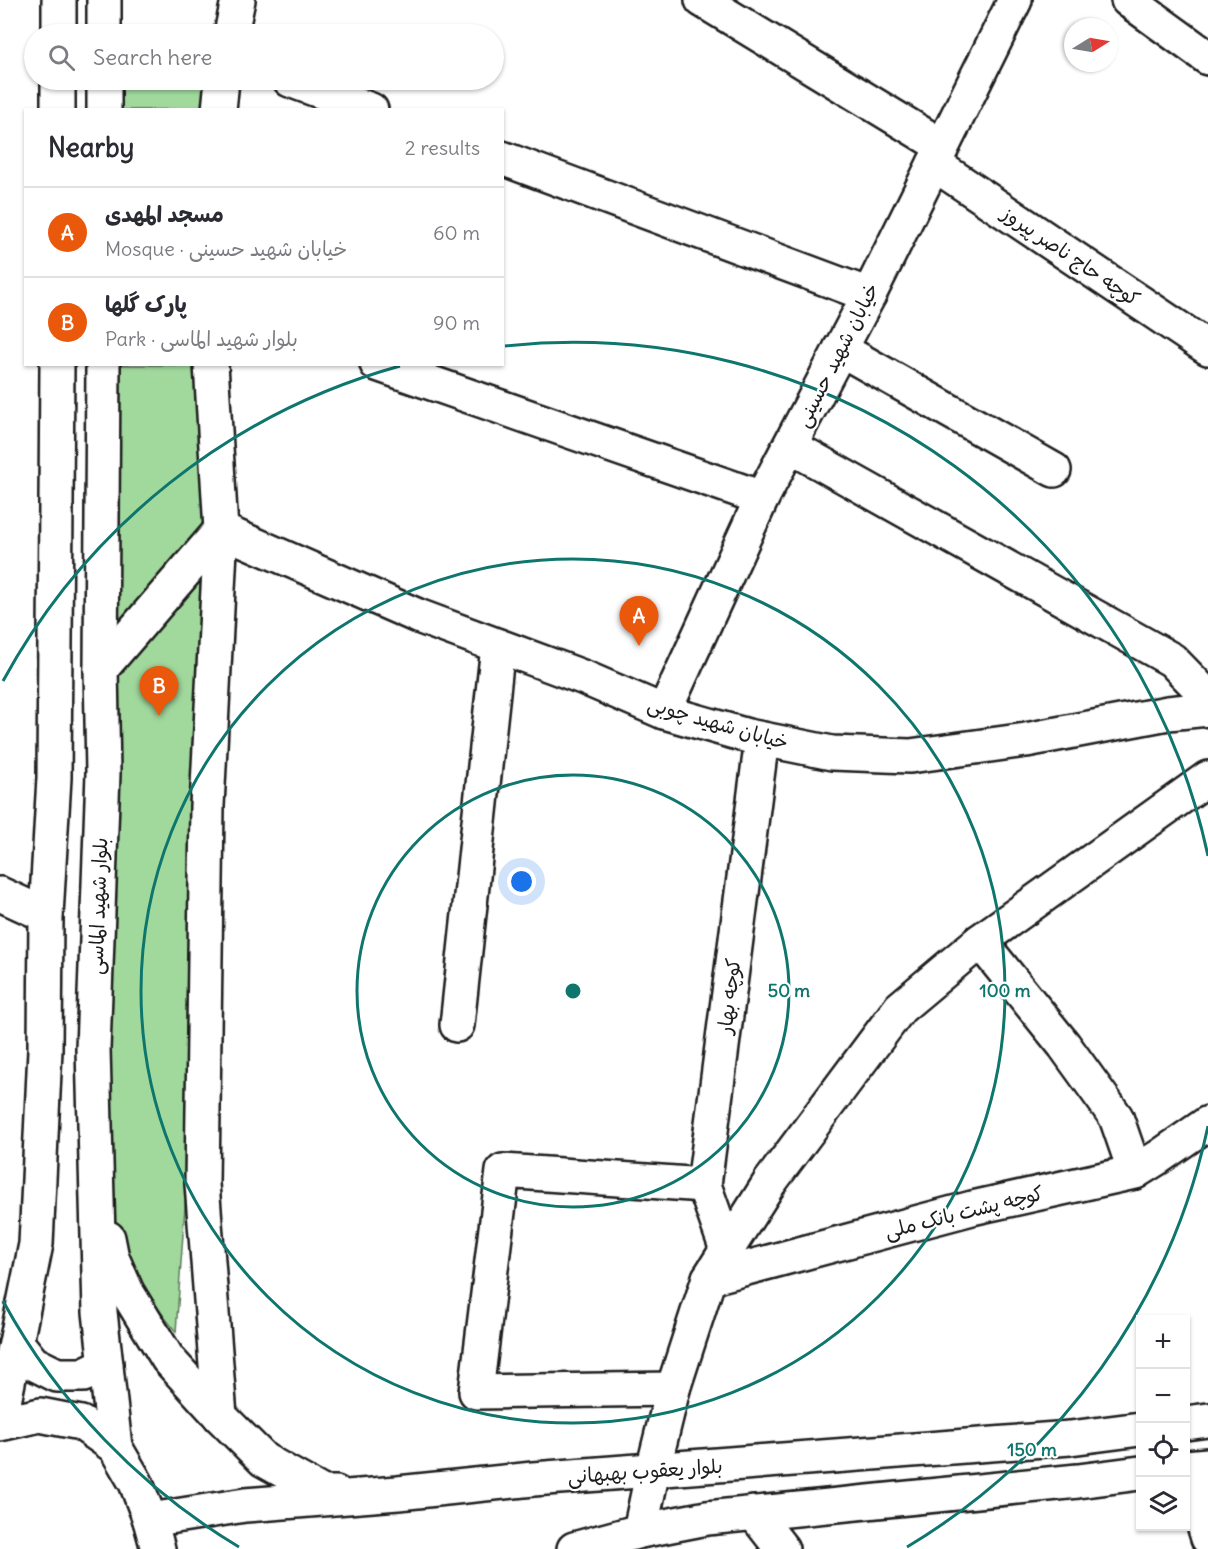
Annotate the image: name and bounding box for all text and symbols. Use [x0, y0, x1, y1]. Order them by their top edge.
north arrow [1064, 18, 1118, 72]
search box [24, 24, 504, 90]
icon: search [45, 41, 78, 74]
text: Search here [93, 43, 212, 71]
text: Nearby [48, 131, 134, 164]
text: 2 results [405, 135, 480, 160]
street label: کوچه حاج ناصر پیروز [995, 199, 1145, 313]
text: مسجد المهدی [105, 200, 224, 228]
text: A [61, 220, 74, 245]
text: 60 m [433, 220, 480, 245]
text: Mosque · خیابان شهید حسینی [105, 236, 347, 261]
street label: خیابان شهید حسینی [789, 279, 885, 431]
text: پارک گلها [105, 290, 187, 318]
text: B [61, 310, 74, 335]
text: 90 m [433, 310, 480, 335]
text: Park · بلوار شهید الماسی [105, 326, 298, 351]
pin: A [620, 596, 658, 646]
pin: B [140, 666, 178, 716]
street label: خیابان شهید چوبی [645, 691, 791, 755]
street label: بلوار شهید الماسی [83, 837, 113, 975]
your location [507, 867, 536, 896]
street label: کوچه بهار [711, 957, 747, 1037]
text: 50 m [768, 979, 810, 1002]
text: 100 m [980, 979, 1031, 1002]
centre of rings [563, 981, 583, 1001]
street label: کوچه پشت بانک ملی [882, 1180, 1046, 1244]
map controls [1136, 1315, 1190, 1531]
button: + [1136, 1315, 1190, 1369]
button: − [1136, 1369, 1190, 1423]
button: locate [1136, 1423, 1190, 1477]
text: 150 m [1007, 1438, 1057, 1461]
street label: بلوار یعقوب بهبهانی [567, 1453, 723, 1489]
button: layers [1136, 1477, 1190, 1531]

